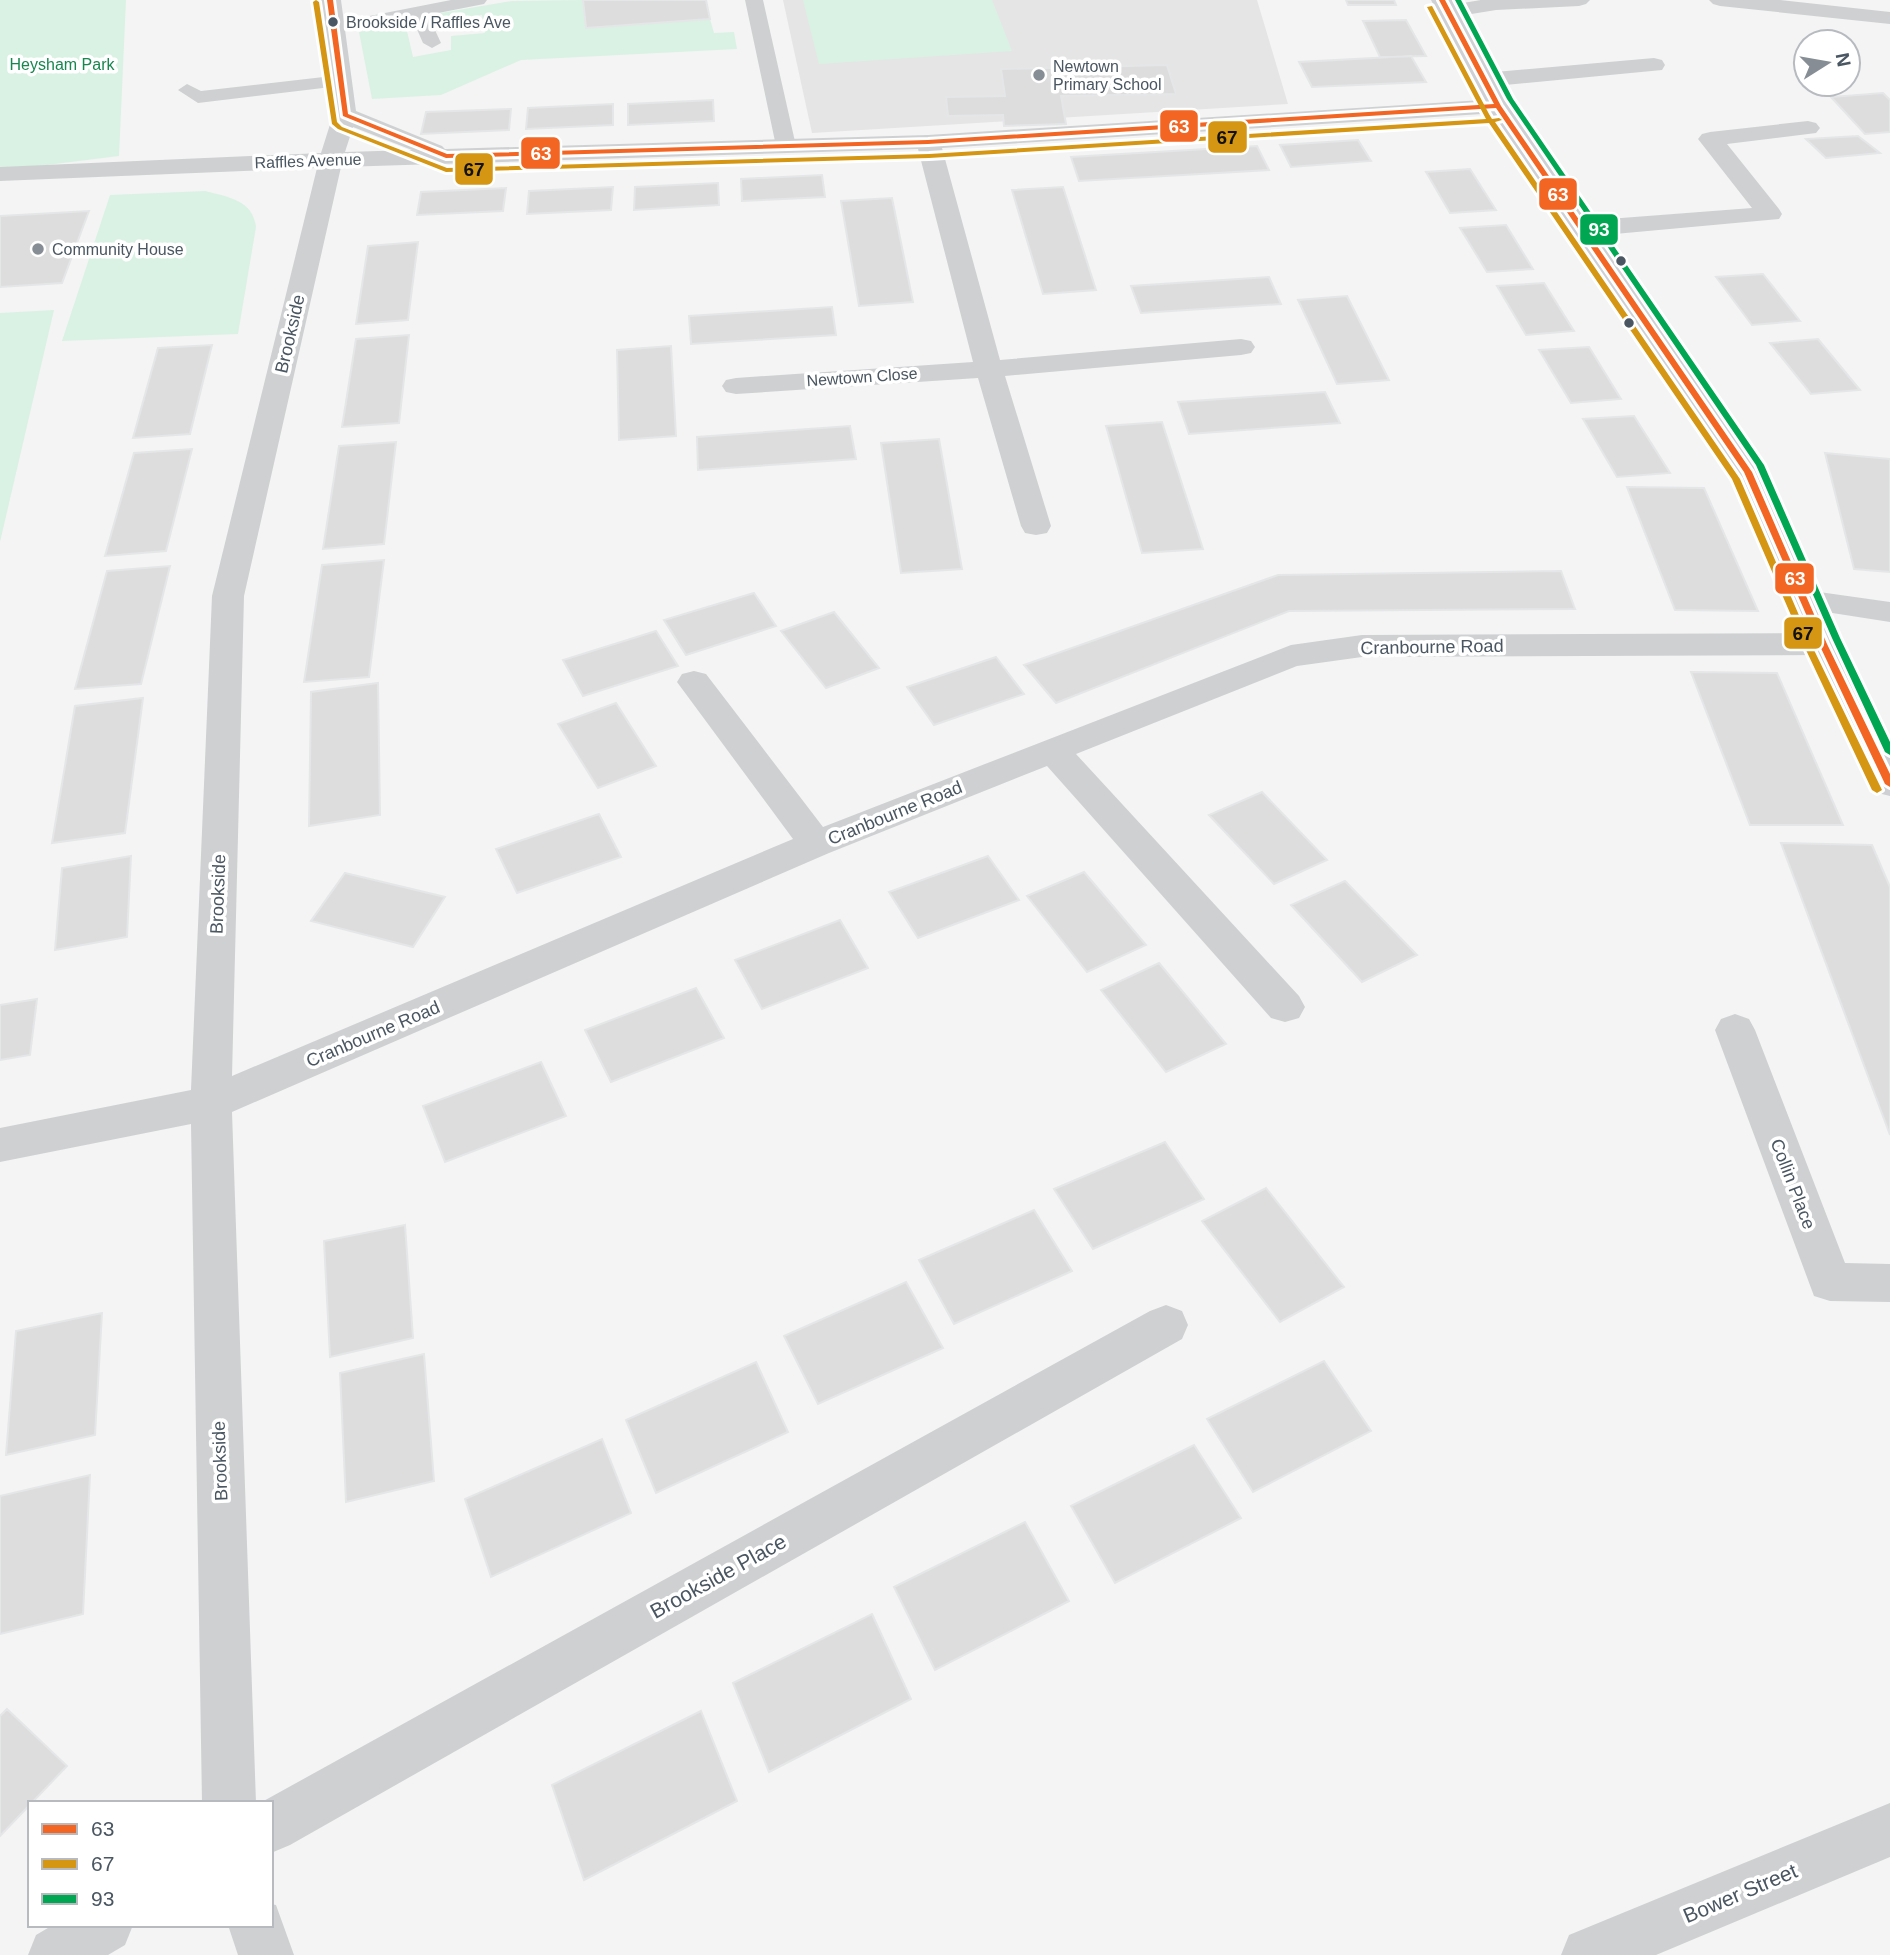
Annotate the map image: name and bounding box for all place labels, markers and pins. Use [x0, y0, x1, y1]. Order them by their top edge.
place label: Brookside / Raffles Ave [346, 14, 511, 31]
marker: Brookside / Raffles Ave [326, 15, 340, 29]
place label: Newtown Primary School [1053, 58, 1161, 93]
marker: Newtown Primary School [1031, 67, 1047, 83]
marker: Community House [30, 241, 46, 257]
place label: Community House [52, 241, 184, 258]
unlabelled marker [1614, 254, 1628, 268]
unlabelled marker [1622, 316, 1636, 330]

